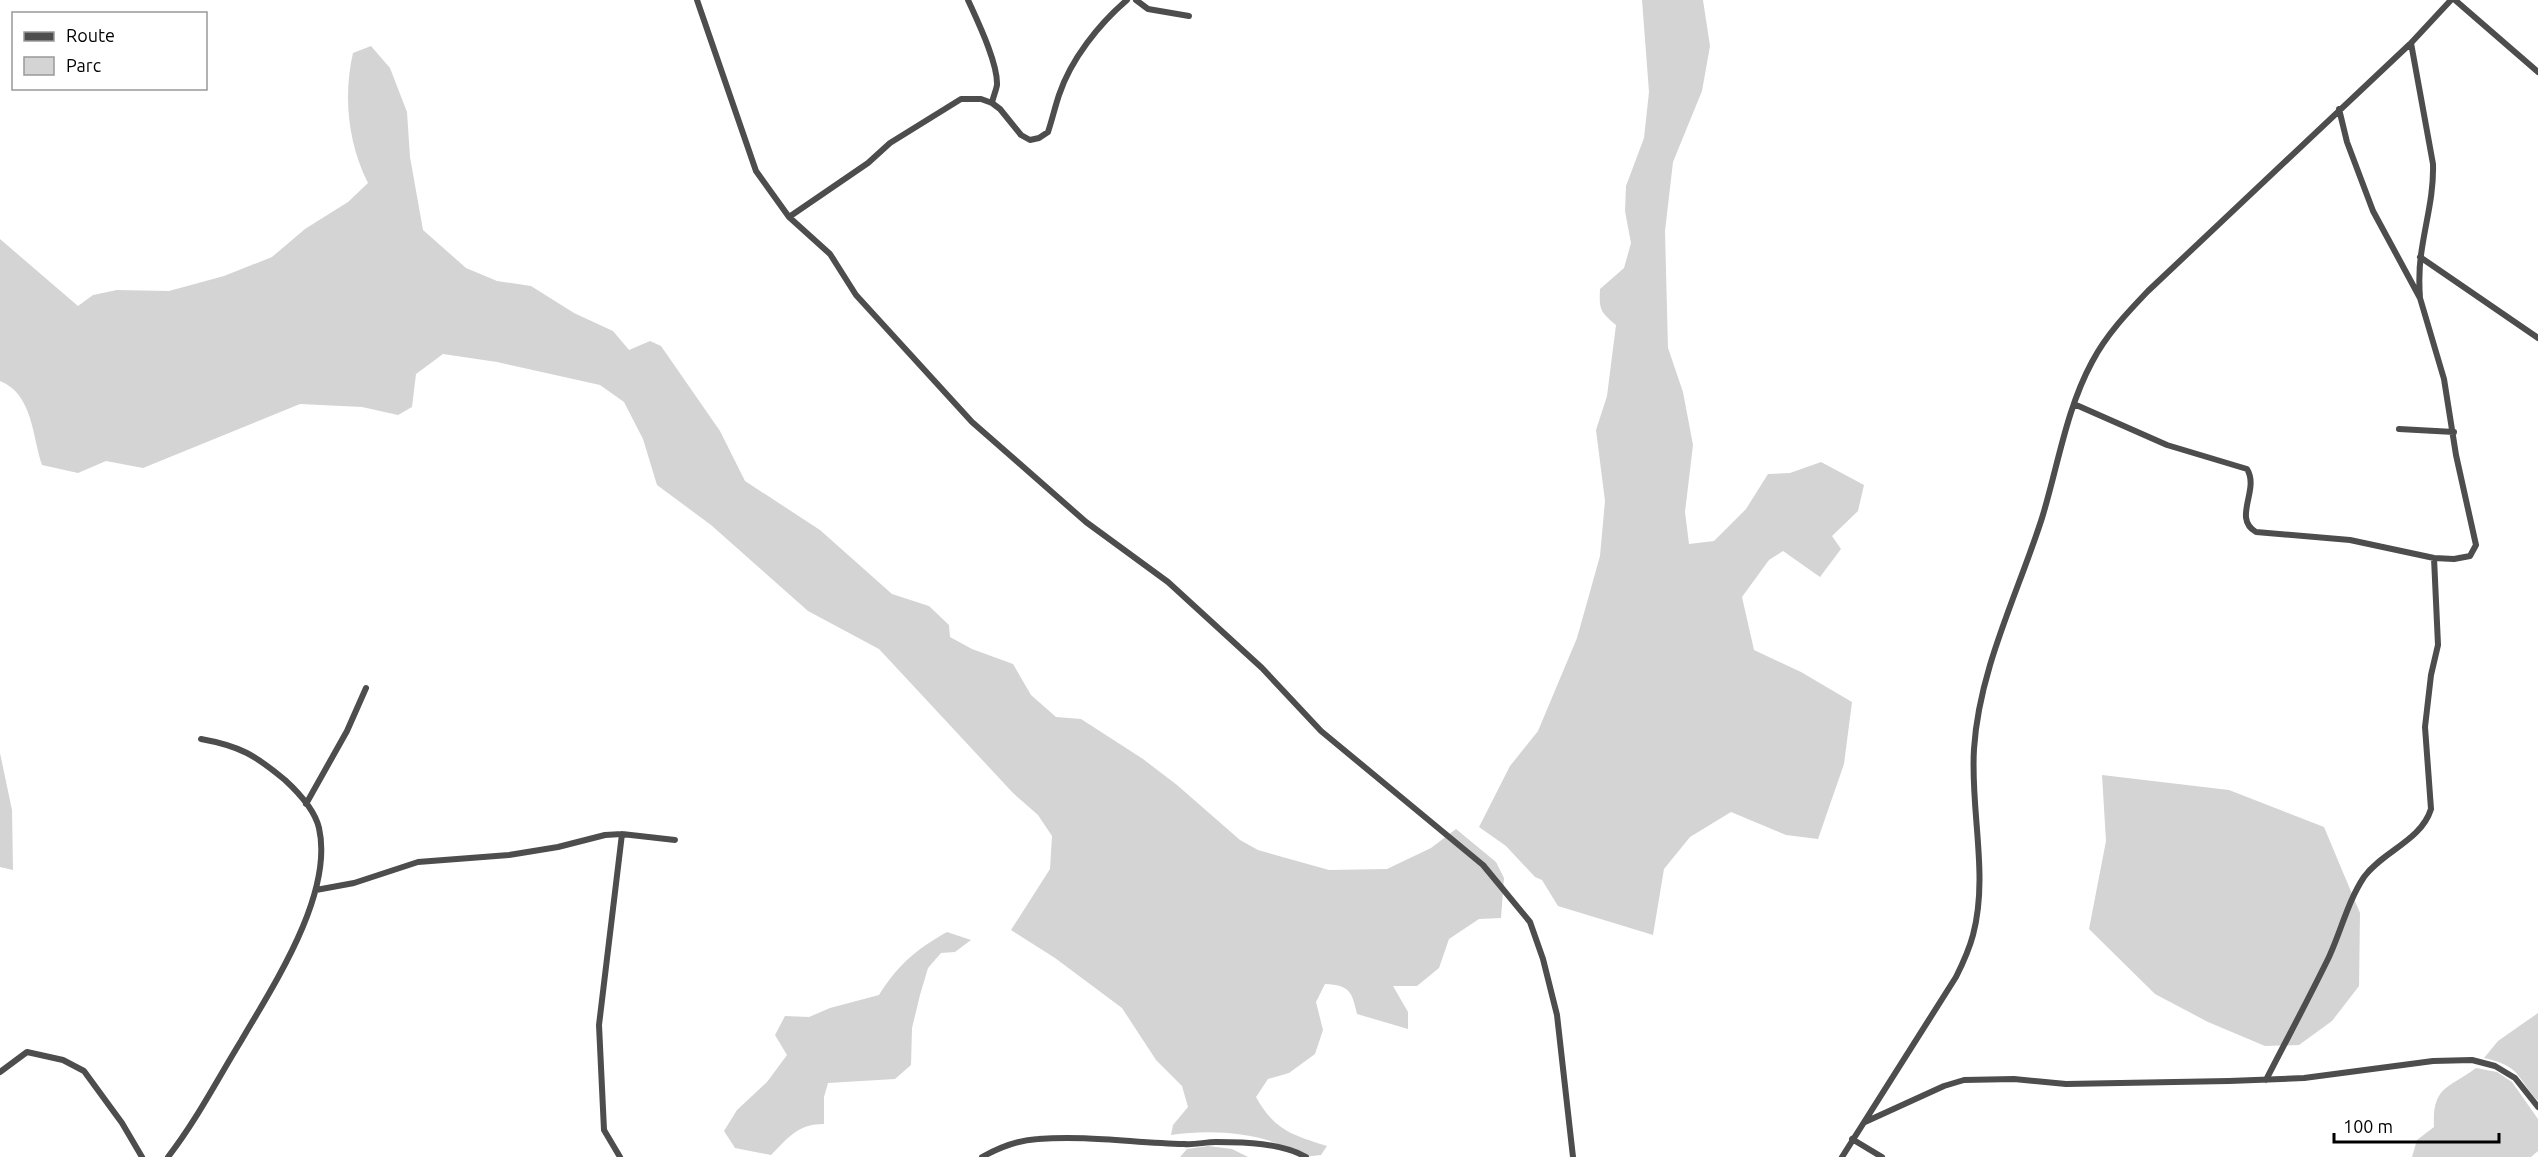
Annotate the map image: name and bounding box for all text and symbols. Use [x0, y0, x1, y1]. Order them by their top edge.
legend [12, 12, 207, 90]
text: Route [66, 25, 115, 45]
text: Parc [66, 55, 101, 75]
scale bar [2334, 1106, 2499, 1144]
text: 100 m [2343, 1116, 2393, 1136]

